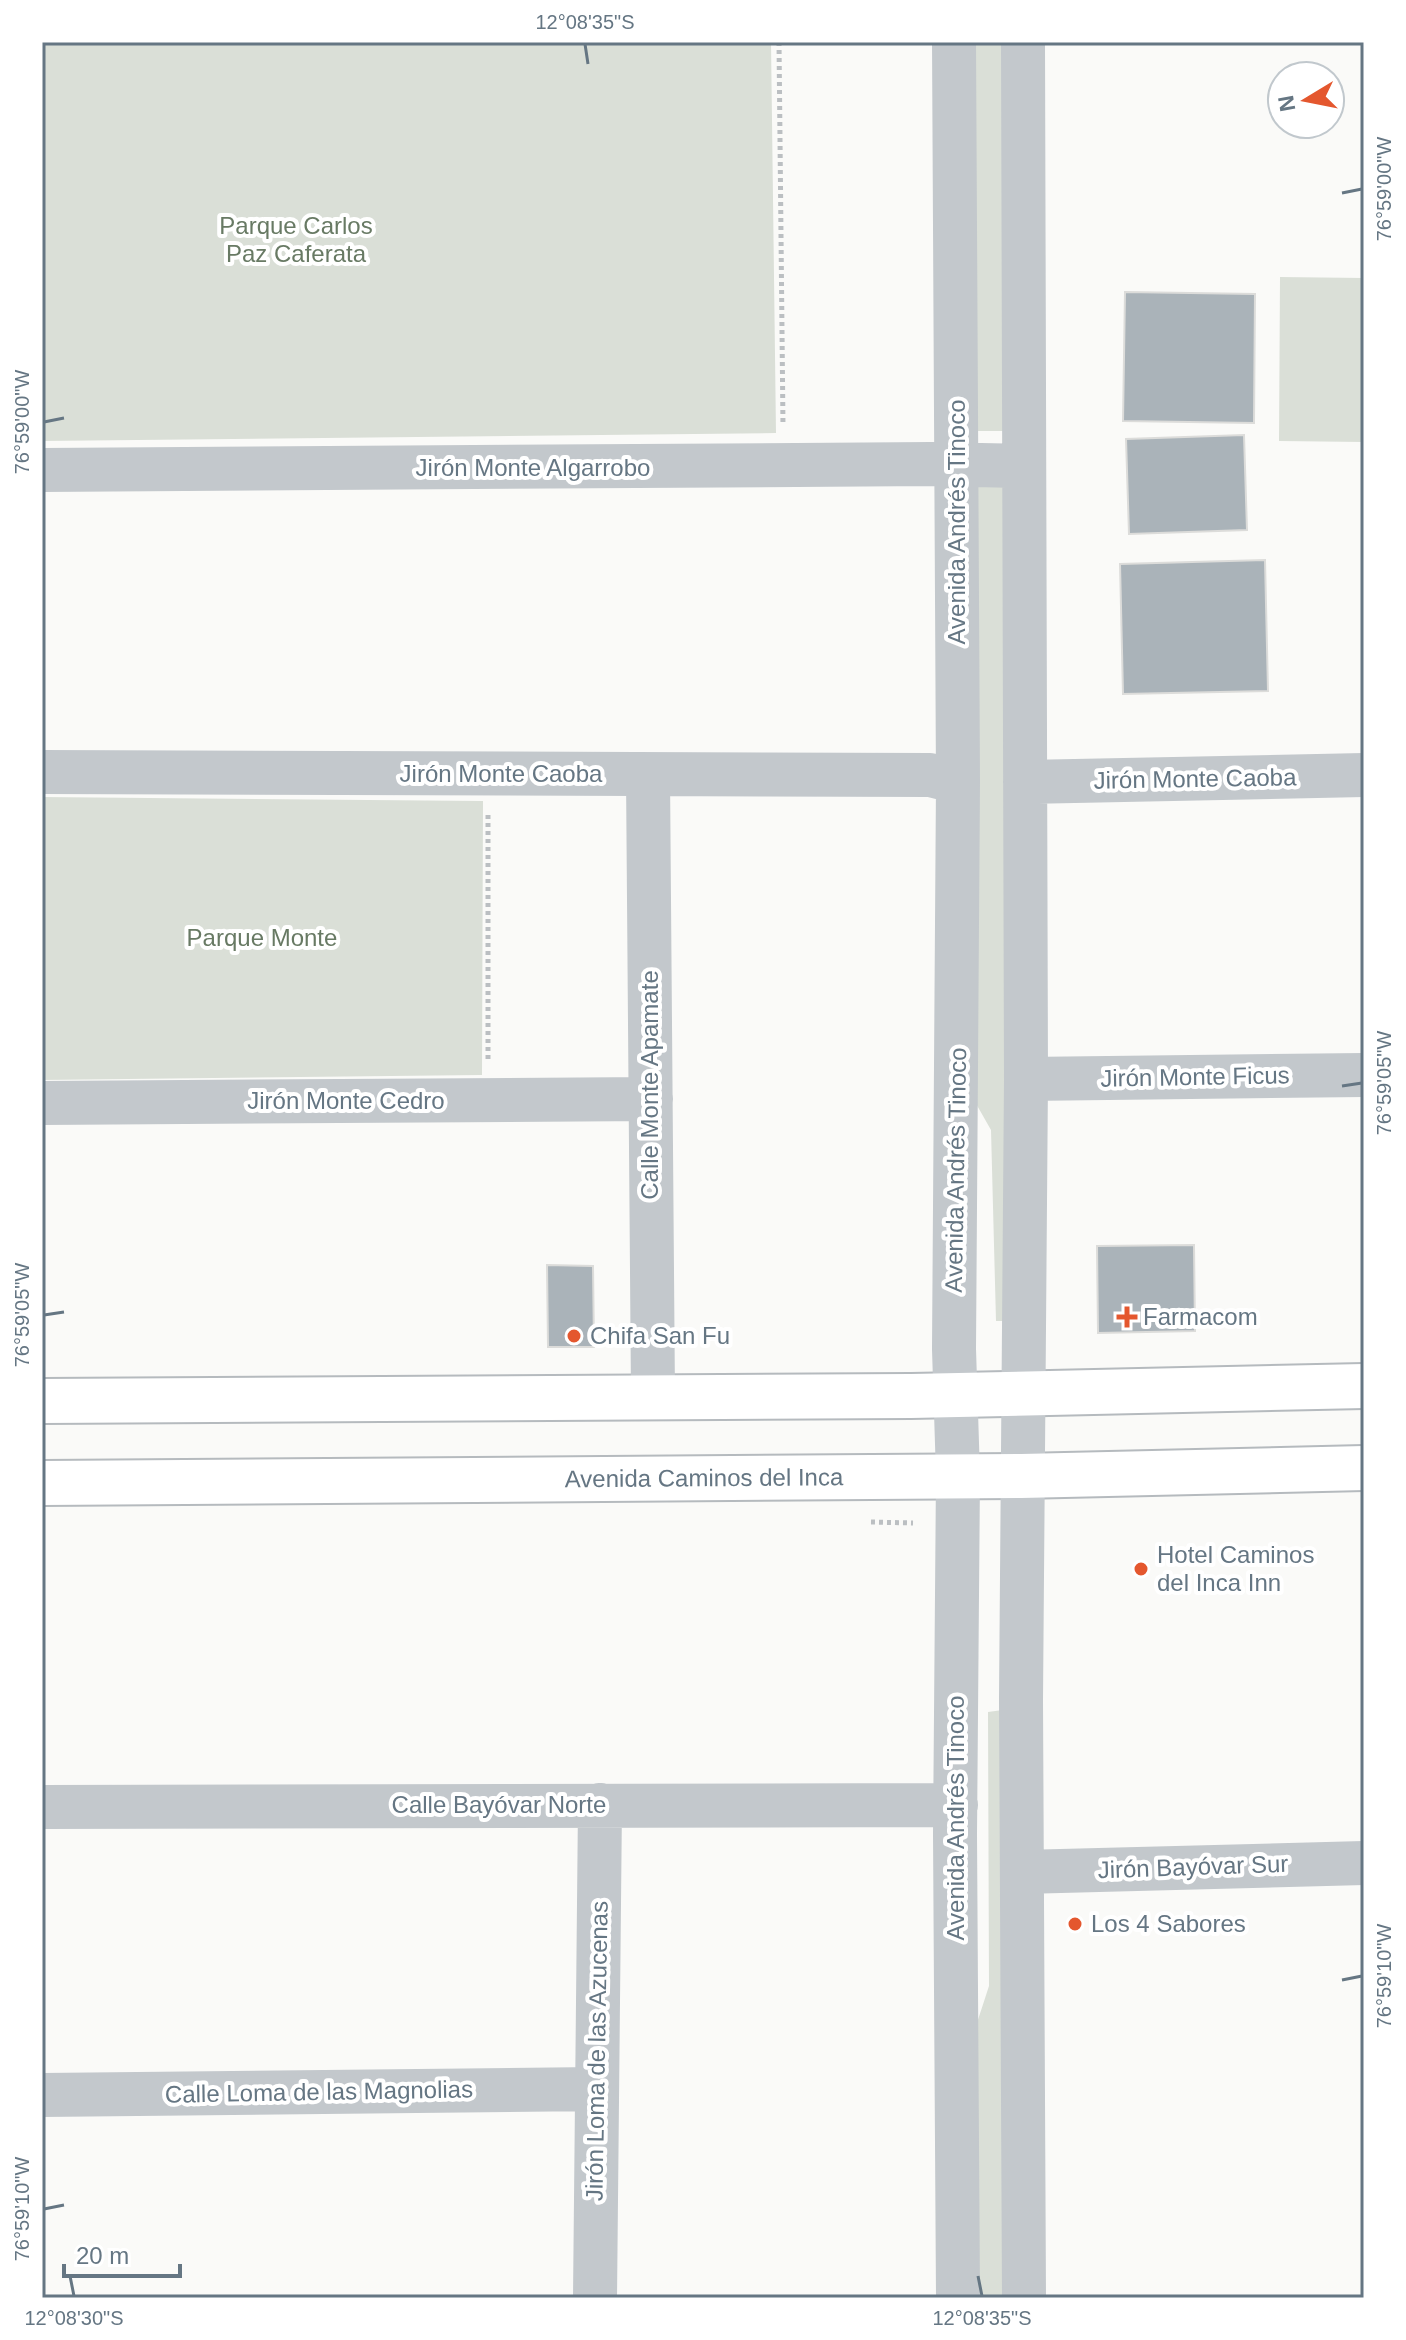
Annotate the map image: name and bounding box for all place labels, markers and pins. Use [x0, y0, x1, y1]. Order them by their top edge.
place label: Farmacom [1143, 1303, 1258, 1330]
marker: Farmacom [1118, 1308, 1136, 1326]
place label: Chifa San Fu [590, 1322, 730, 1349]
marker: Chifa San Fu [565, 1327, 583, 1345]
place label: Hotel Caminos del Inca Inn [1157, 1541, 1314, 1596]
marker: Hotel Caminos del Inca Inn [1132, 1560, 1150, 1578]
place label: Los 4 Sabores [1091, 1910, 1246, 1937]
marker: Los 4 Sabores [1066, 1915, 1084, 1933]

